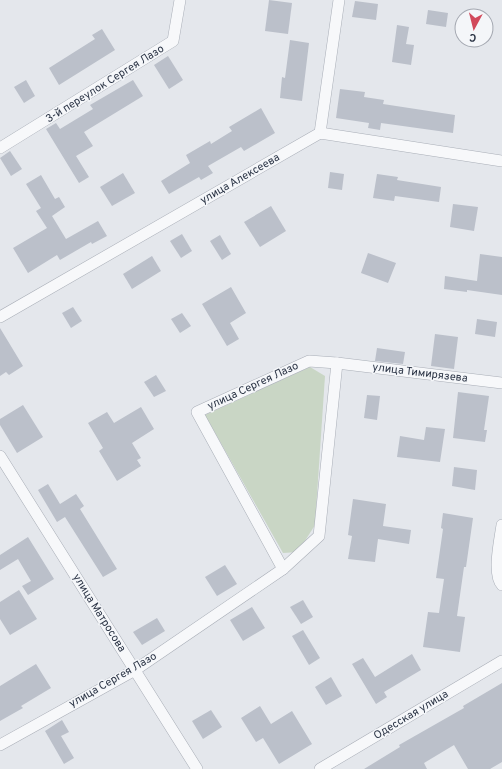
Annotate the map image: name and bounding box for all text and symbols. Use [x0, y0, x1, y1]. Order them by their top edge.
north arrow [454, 8, 494, 48]
text: С [469, 30, 477, 44]
street label: 3-й переулок Сергея Лазо [43, 42, 167, 126]
street label: улица Алексеева [198, 150, 283, 208]
street label: улица Сергея Лазо [205, 359, 301, 413]
street label: улица Тимирязева [372, 360, 469, 386]
street label: улица Матросова [69, 571, 129, 655]
street label: улица Сергея Лазо [67, 649, 159, 711]
street label: Одесская улица [371, 687, 451, 743]

